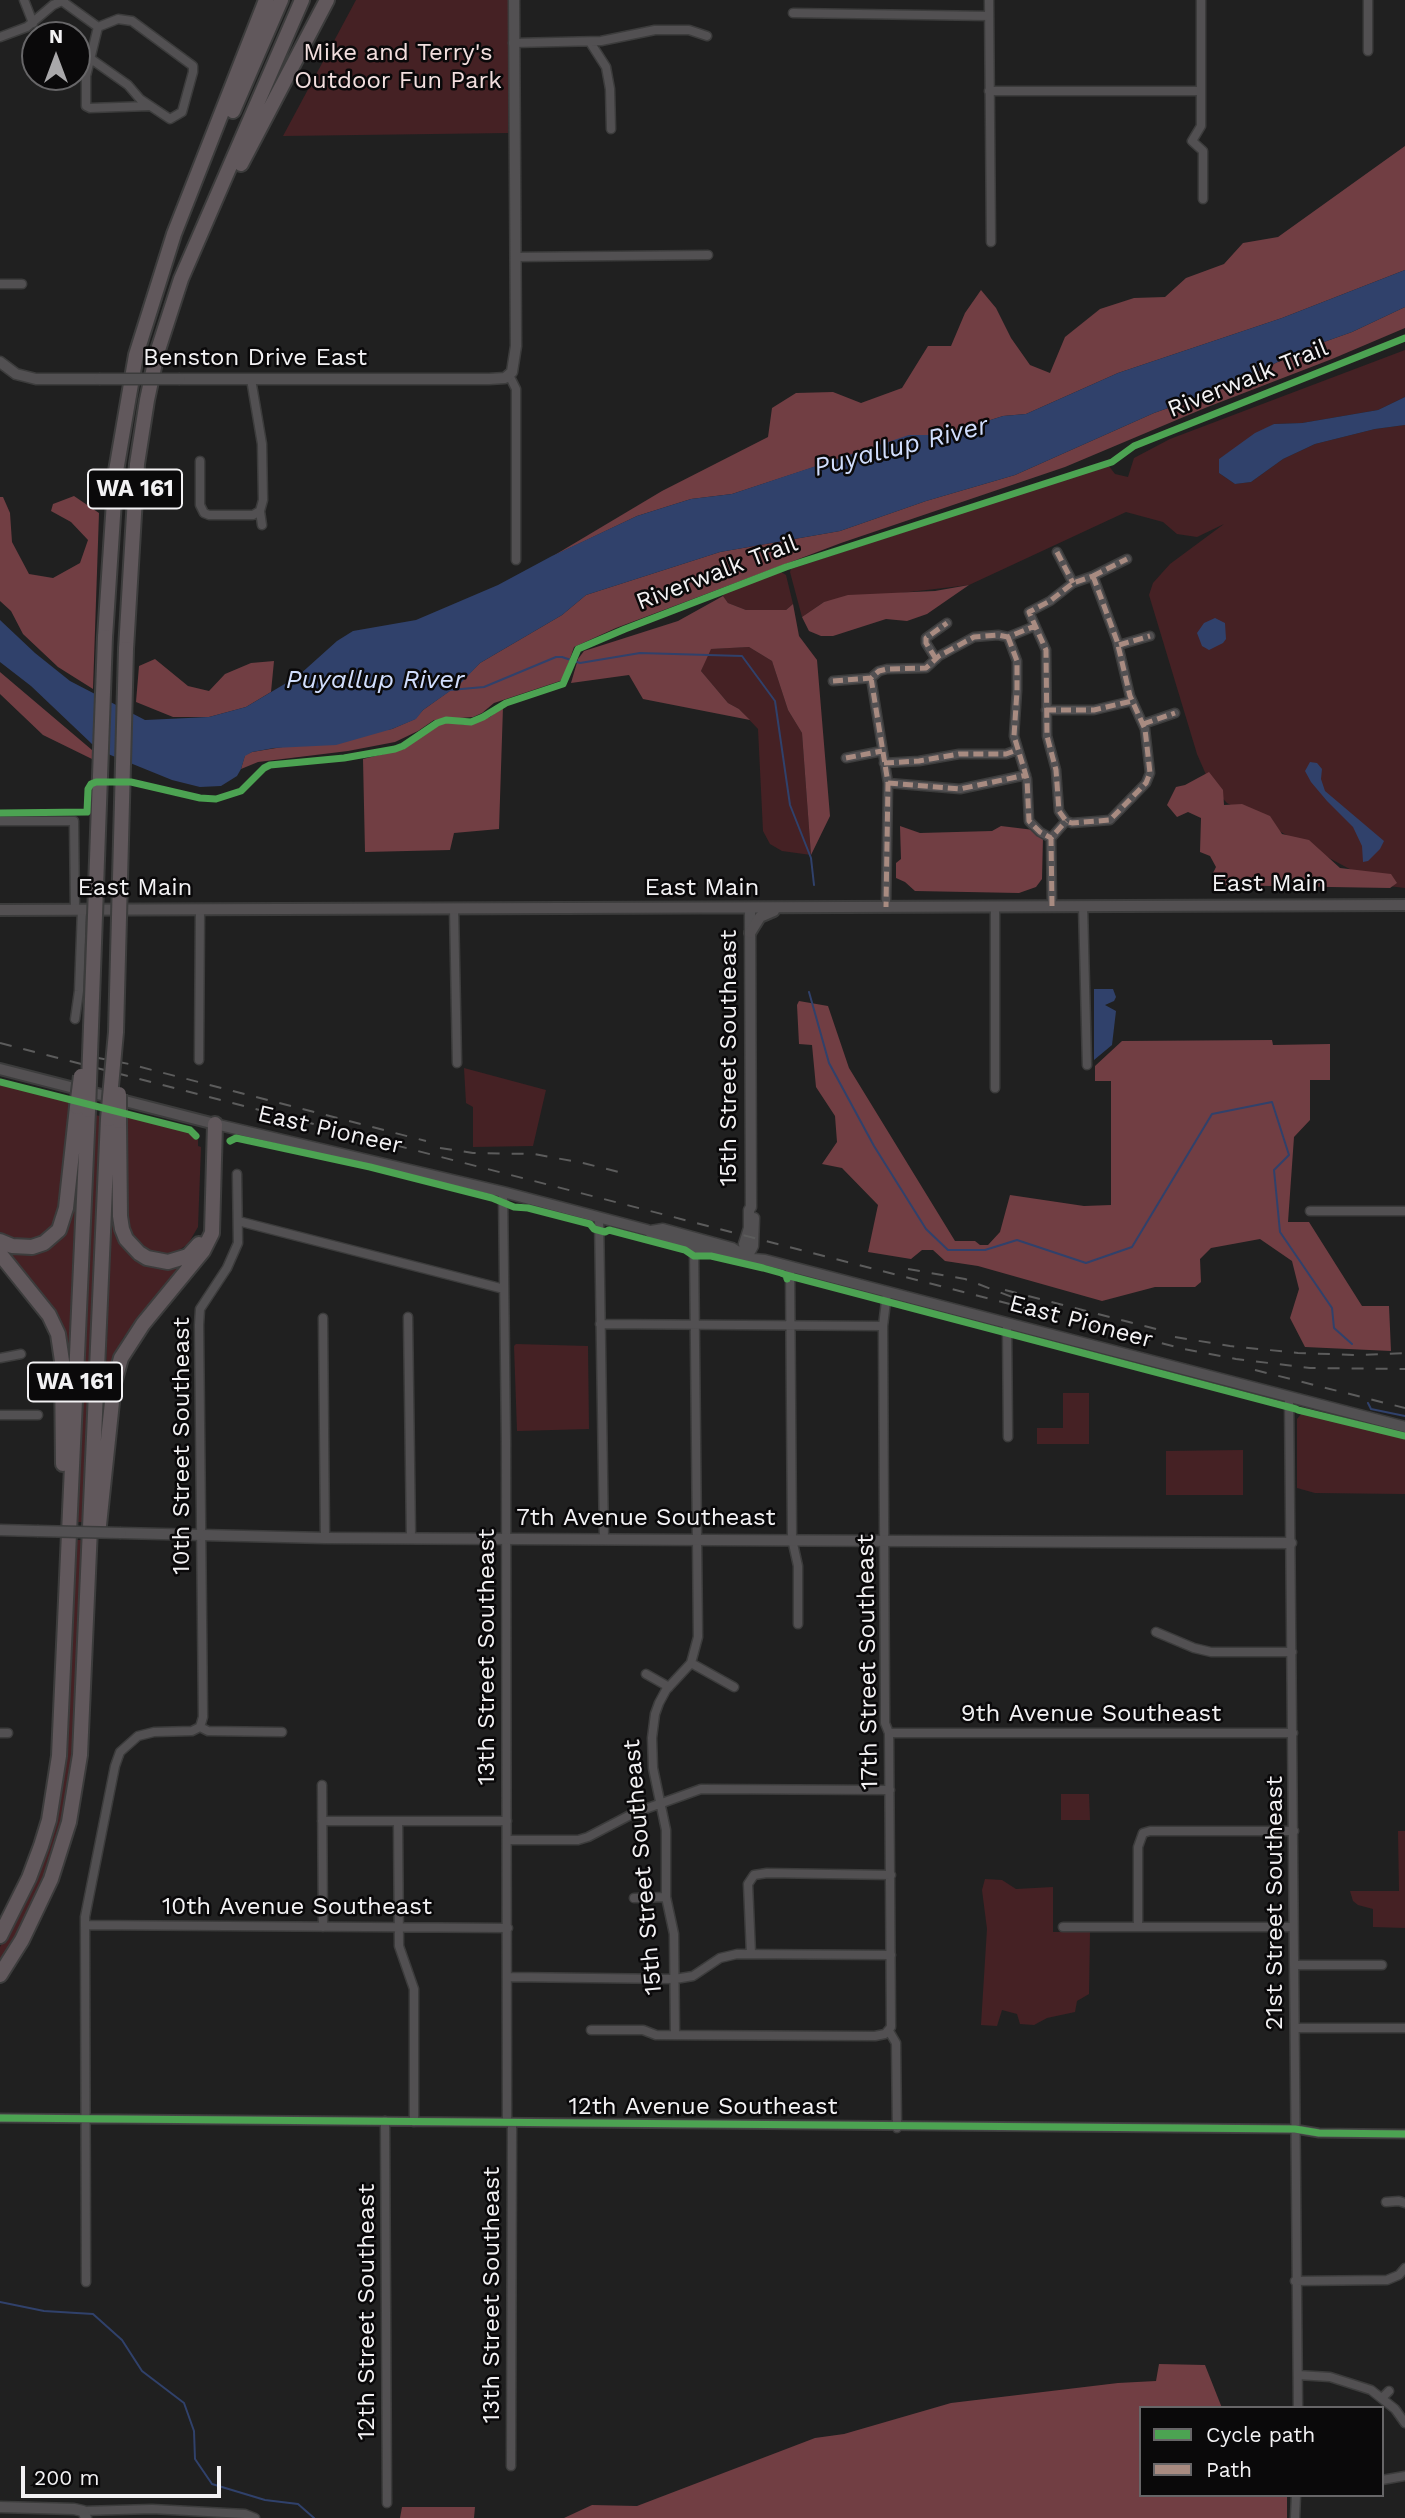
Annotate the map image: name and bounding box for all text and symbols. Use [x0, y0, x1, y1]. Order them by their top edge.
north arrow [21, 21, 91, 91]
text: N [49, 25, 63, 48]
park label: Mike and Terry's Outdoor Fun Park [294, 39, 502, 95]
street label: Riverwalk Trail [1164, 334, 1332, 424]
street label: Benston Drive East [143, 344, 367, 372]
water label: Puyallup River [811, 410, 991, 484]
road number: WA 161 [88, 470, 182, 509]
street label: Riverwalk Trail [632, 529, 802, 617]
water label: Puyallup River [286, 664, 464, 696]
street label: East Main [1212, 870, 1326, 898]
street label: East Main [78, 874, 192, 902]
street label: East Main [645, 874, 759, 902]
street label: 15th Street Southeast [715, 930, 743, 1186]
street label: East Pioneer [255, 1099, 405, 1161]
street label: East Pioneer [1006, 1289, 1156, 1355]
street label: 10th Street Southeast [168, 1317, 196, 1575]
road number: WA 161 [28, 1362, 122, 1401]
street label: 7th Avenue Southeast [516, 1504, 776, 1532]
street label: 13th Street Southeast [473, 1529, 501, 1785]
street label: 17th Street Southeast [851, 1534, 885, 1790]
street label: 9th Avenue Southeast [961, 1700, 1221, 1728]
street label: 15th Street Southeast [617, 1738, 669, 1996]
street label: 21st Street Southeast [1261, 1776, 1289, 2030]
street label: 10th Avenue Southeast [162, 1893, 432, 1921]
street label: 12th Avenue Southeast [568, 2093, 838, 2121]
street label: 13th Street Southeast [478, 2167, 506, 2423]
street label: 12th Street Southeast [353, 2184, 381, 2440]
legend [1139, 2406, 1384, 2497]
text: Cycle path [1206, 2422, 1315, 2447]
scale bar [24, 2452, 224, 2496]
text: Path [1206, 2457, 1252, 2482]
text: 200 m [34, 2465, 100, 2490]

